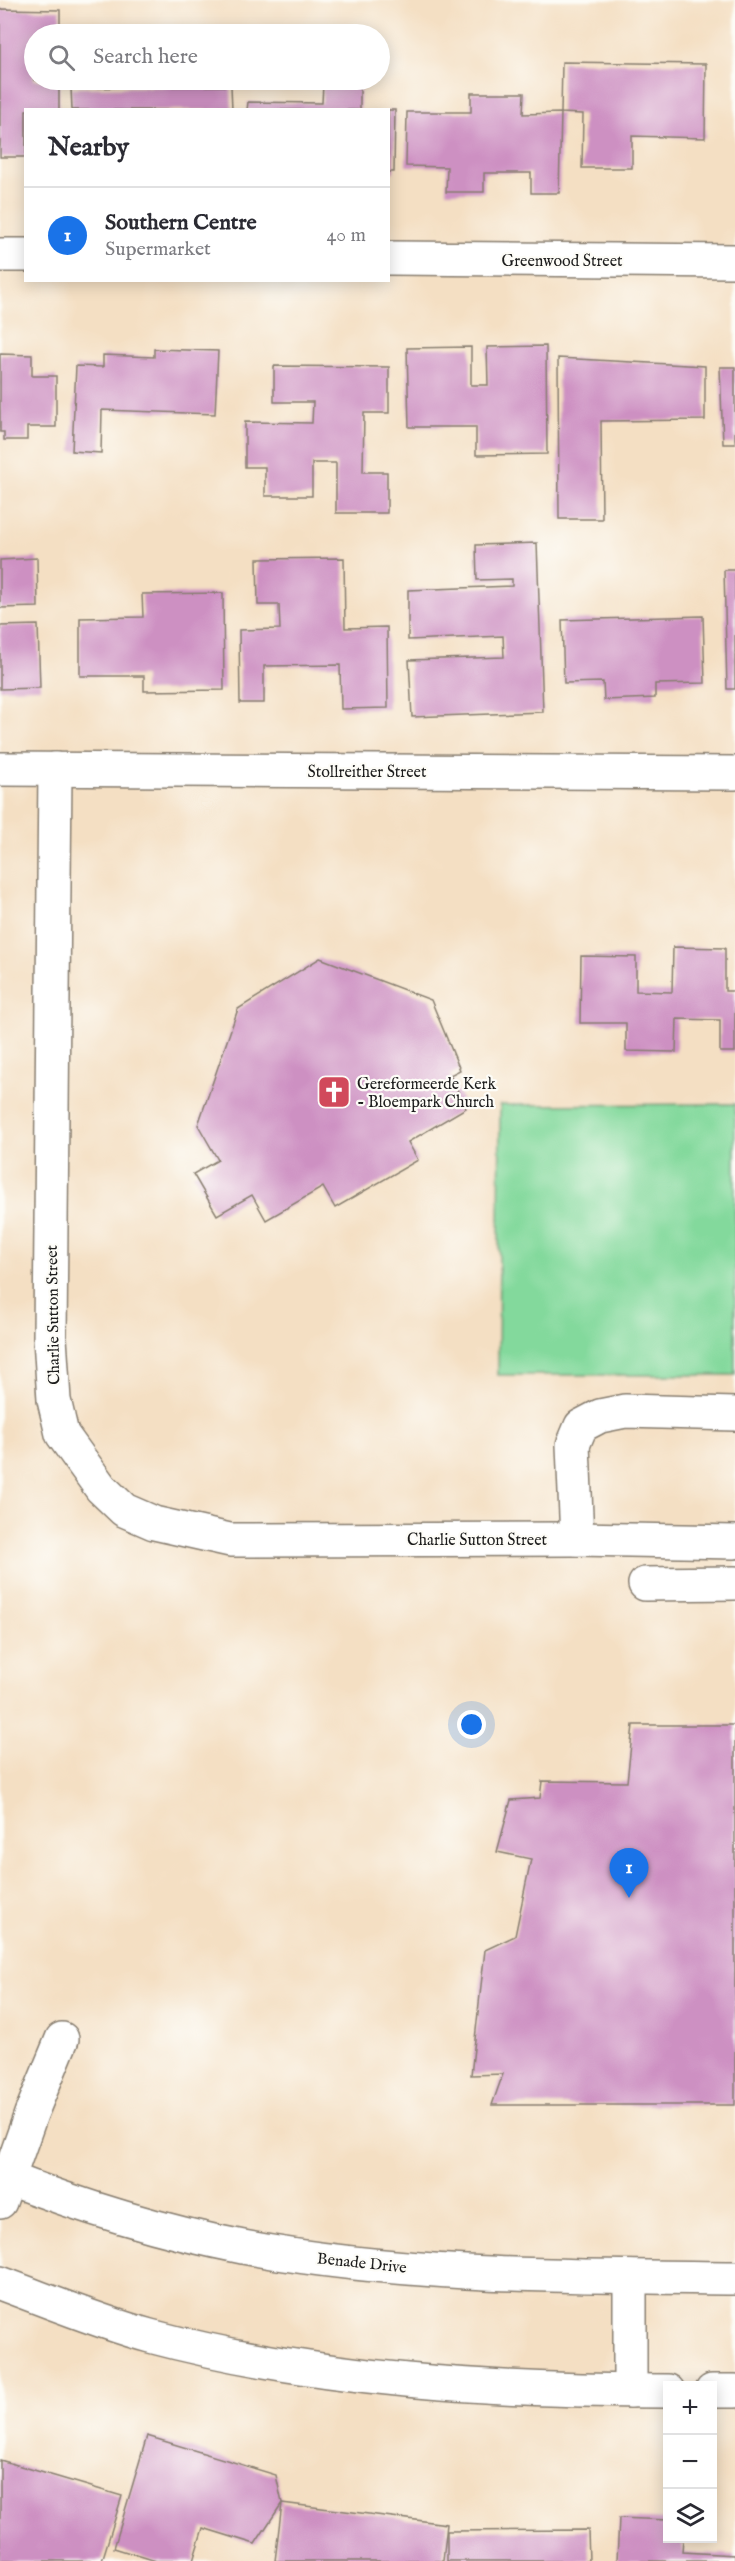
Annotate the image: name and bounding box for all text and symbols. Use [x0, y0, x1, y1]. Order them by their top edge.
search box [24, 24, 390, 90]
icon: search [45, 41, 78, 74]
text: Search here [93, 43, 198, 71]
text: Nearby [48, 131, 129, 164]
text: Southern Centre [105, 209, 257, 237]
text: 1 [64, 223, 71, 248]
text: 40 m [327, 223, 366, 248]
text: Supermarket [105, 237, 211, 262]
street label: Greenwood Street [501, 252, 623, 272]
street label: Stollreither Street [308, 763, 427, 783]
church icon: Gereformeerde Kerk - Bloempark Church [316, 1074, 352, 1110]
place label: Gereformeerde Kerk - Bloempark Church [357, 1075, 496, 1113]
street label: Charlie Sutton Street [43, 1244, 65, 1385]
street label: Charlie Sutton Street [407, 1531, 547, 1551]
your location [457, 1710, 486, 1739]
pin: 1 [610, 1848, 648, 1898]
street label: Benade Drive [316, 2249, 408, 2279]
map controls [663, 2381, 717, 2543]
button: + [663, 2381, 717, 2435]
button: − [663, 2435, 717, 2489]
button: layers [663, 2489, 717, 2543]

